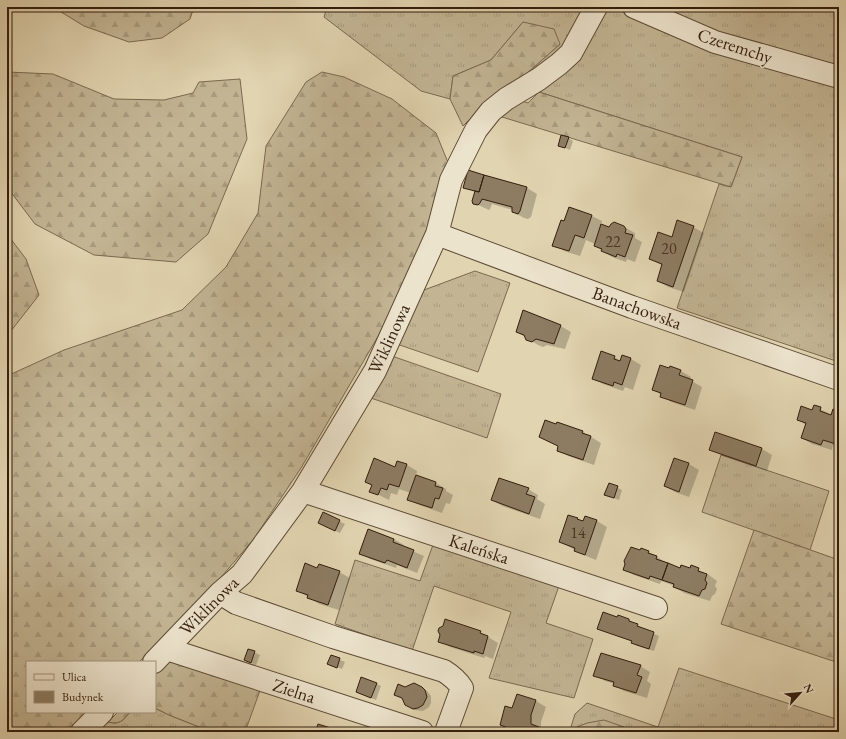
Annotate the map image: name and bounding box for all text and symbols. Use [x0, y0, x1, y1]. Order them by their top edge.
street label: Czeremchy [695, 23, 776, 68]
house number: 22 [605, 231, 621, 252]
house number: 20 [661, 238, 677, 259]
street label: Banachowska [589, 281, 686, 335]
street label: Wiklinowa [362, 299, 415, 378]
house number: 14 [570, 522, 586, 543]
street label: Kaleńska [446, 528, 513, 569]
street label: Wiklinowa [174, 570, 244, 640]
legend [26, 661, 156, 713]
text: Ulica [62, 669, 86, 685]
street label: Zielna [270, 673, 319, 708]
north arrow [780, 673, 820, 713]
text: N [801, 681, 817, 696]
text: Budynek [62, 689, 104, 705]

